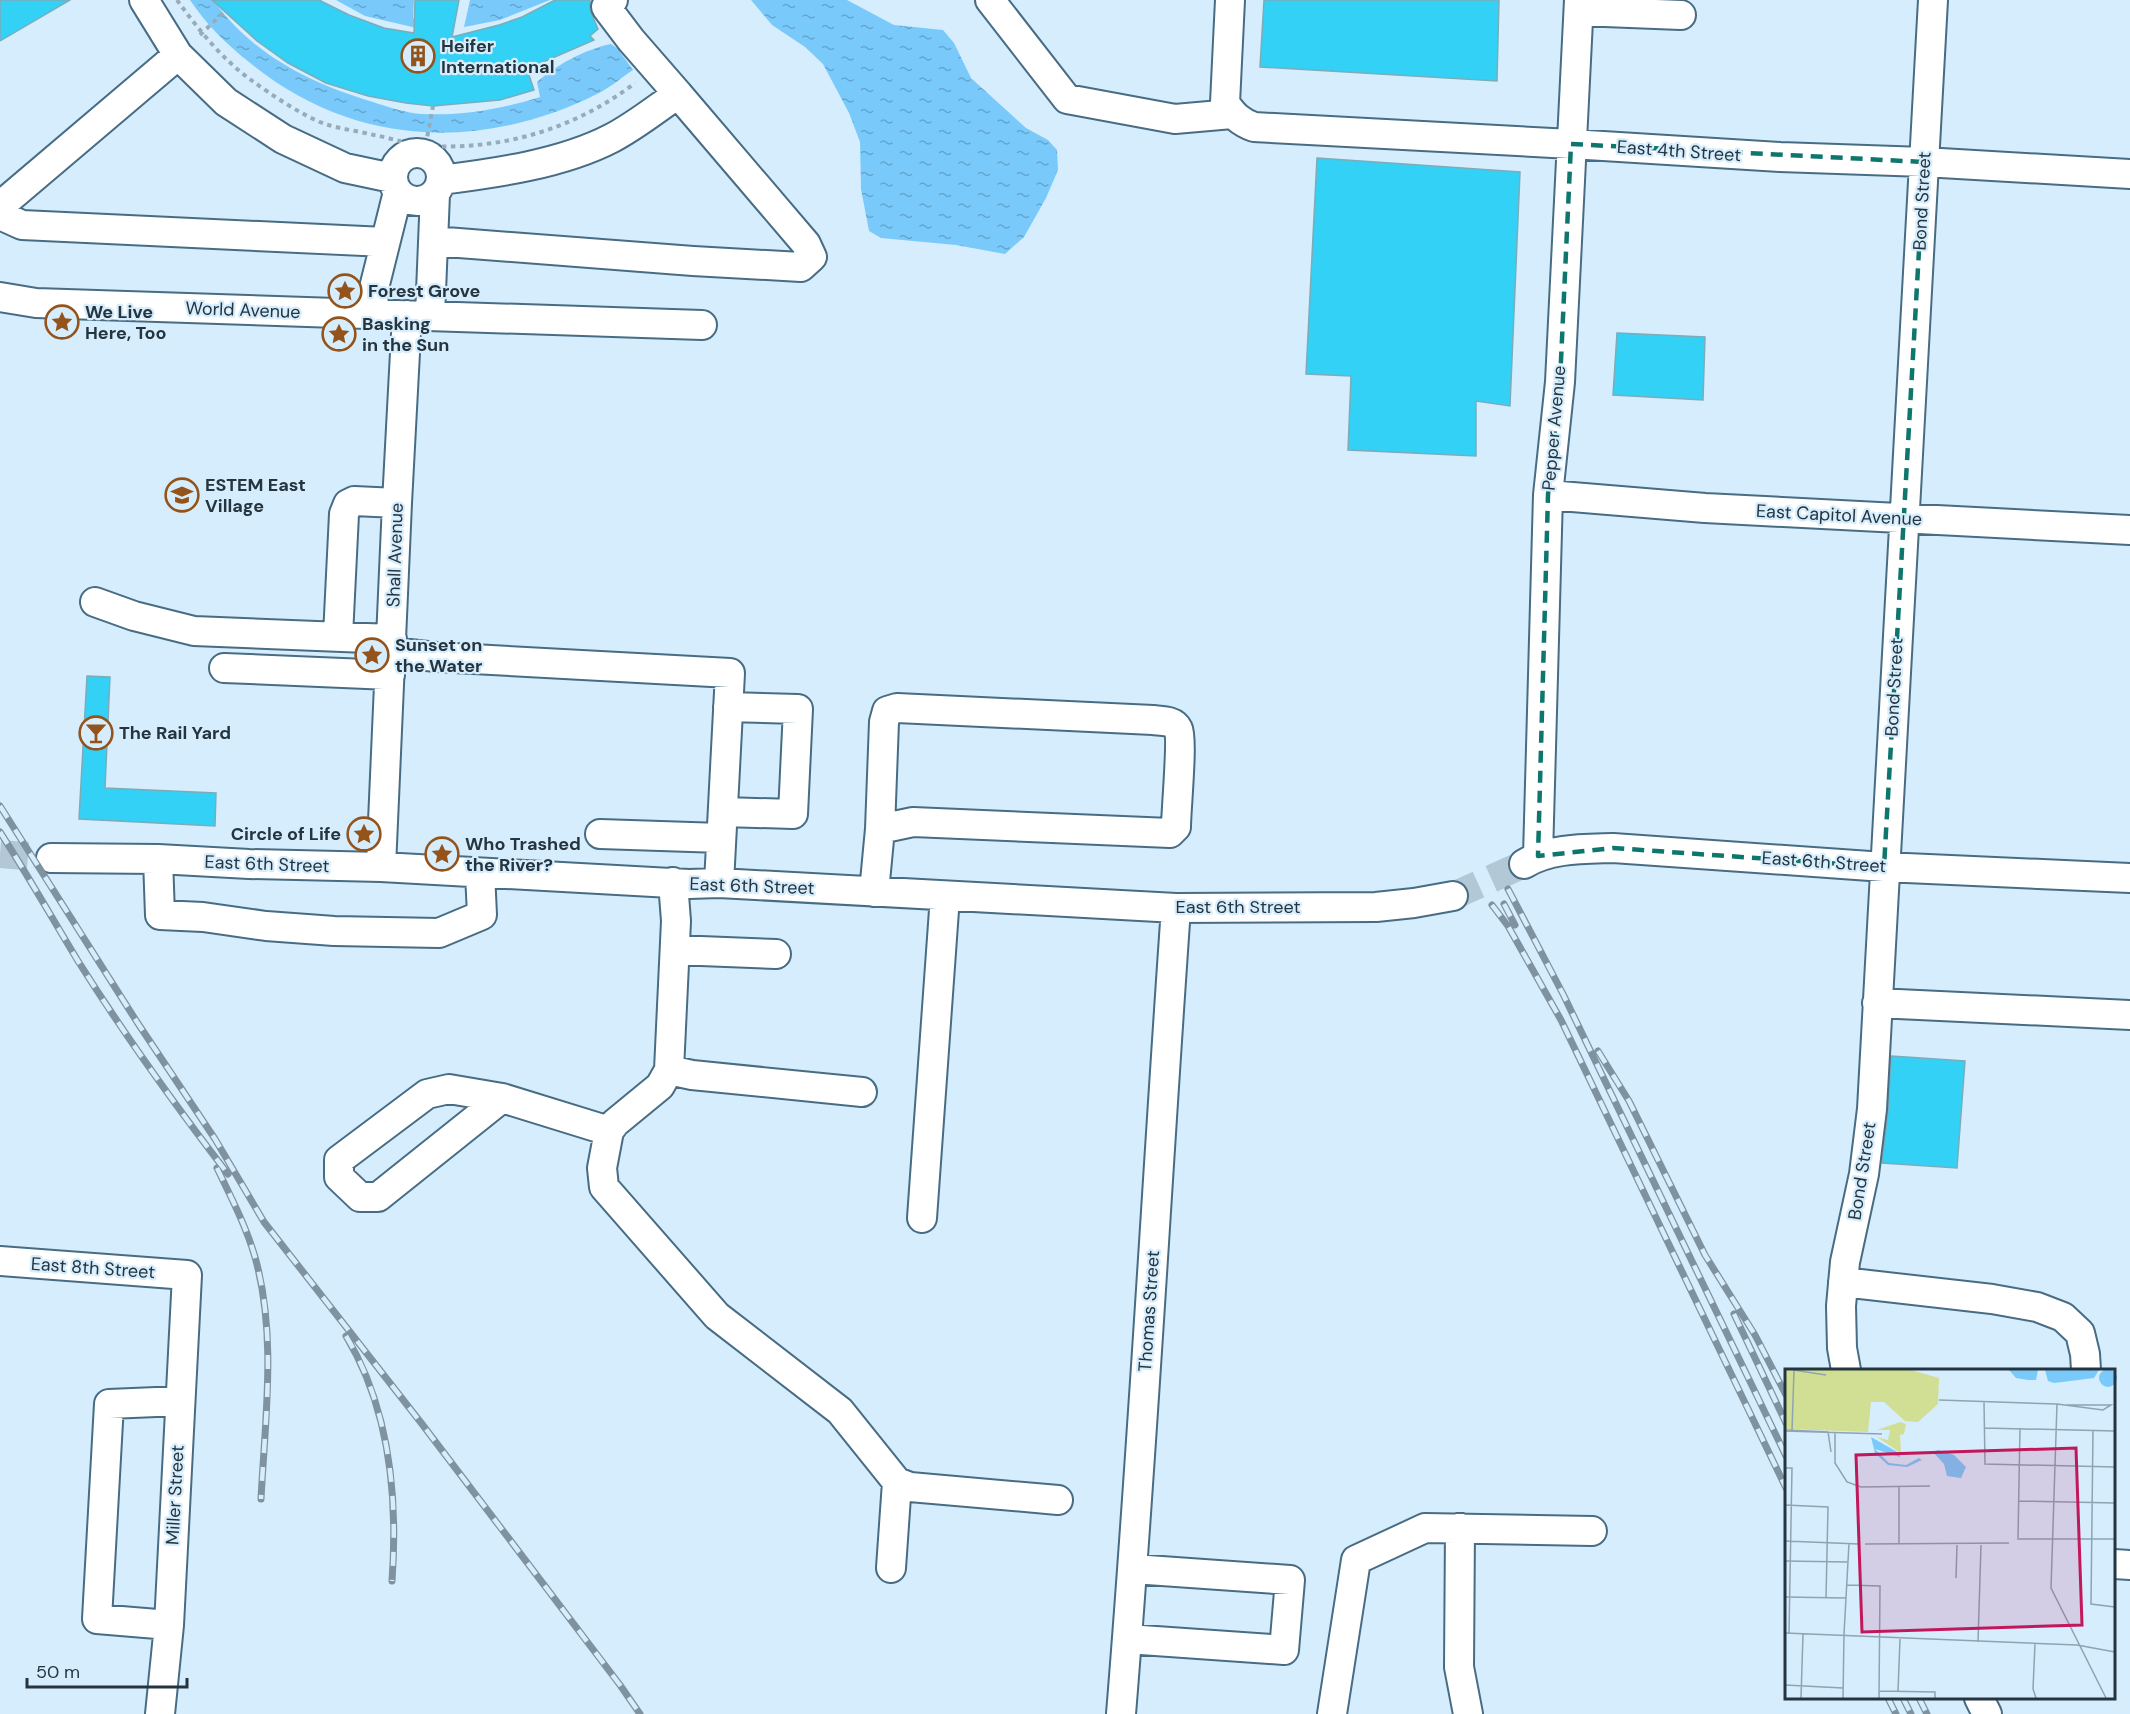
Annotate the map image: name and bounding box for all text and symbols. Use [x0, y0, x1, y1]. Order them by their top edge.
place label: Heifer International [441, 34, 554, 79]
building icon: Heifer International [400, 38, 436, 74]
street label: East 4th Street [1616, 135, 1742, 167]
street label: Bond Street [1907, 151, 1937, 251]
place icon: Forest Grove [327, 273, 363, 309]
place label: Forest Grove [368, 279, 480, 303]
street label: World Avenue [185, 296, 301, 324]
place label: We Live Here, Too [85, 300, 167, 345]
place icon: We Live Here, Too [44, 304, 80, 340]
place label: Basking in the Sun [362, 312, 449, 357]
place icon: Basking in the Sun [321, 316, 357, 352]
street label: Pepper Avenue [1537, 364, 1571, 492]
place label: ESTEM East Village [205, 473, 306, 518]
school or university icon: ESTEM East Village [164, 477, 200, 513]
street label: East Capitol Avenue [1755, 499, 1923, 531]
street label: Shall Avenue [381, 502, 409, 608]
place label: Sunset on the Water [395, 633, 482, 678]
place icon: Sunset on the Water [354, 637, 390, 673]
street label: Bond Street [1879, 637, 1909, 737]
bar icon: The Rail Yard [78, 715, 114, 751]
place label: The Rail Yard [119, 721, 231, 745]
place icon: Circle of Life [346, 816, 382, 852]
place label: Circle of Life [231, 822, 341, 846]
place label: Who Trashed the River? [465, 832, 581, 877]
place icon: Who Trashed the River? [424, 836, 460, 872]
street label: East 6th Street [1761, 846, 1887, 878]
street label: East 6th Street [204, 850, 330, 878]
street label: East 6th Street [689, 872, 815, 900]
street label: East 6th Street [1176, 895, 1300, 919]
street label: Bond Street [1842, 1120, 1882, 1222]
street label: Thomas Street [1133, 1249, 1165, 1373]
street label: East 8th Street [30, 1252, 156, 1284]
inset map [1785, 1369, 2115, 1699]
street label: Miller Street [160, 1444, 190, 1546]
scale bar [27, 1651, 188, 1689]
text: 50 m [36, 1660, 80, 1684]

